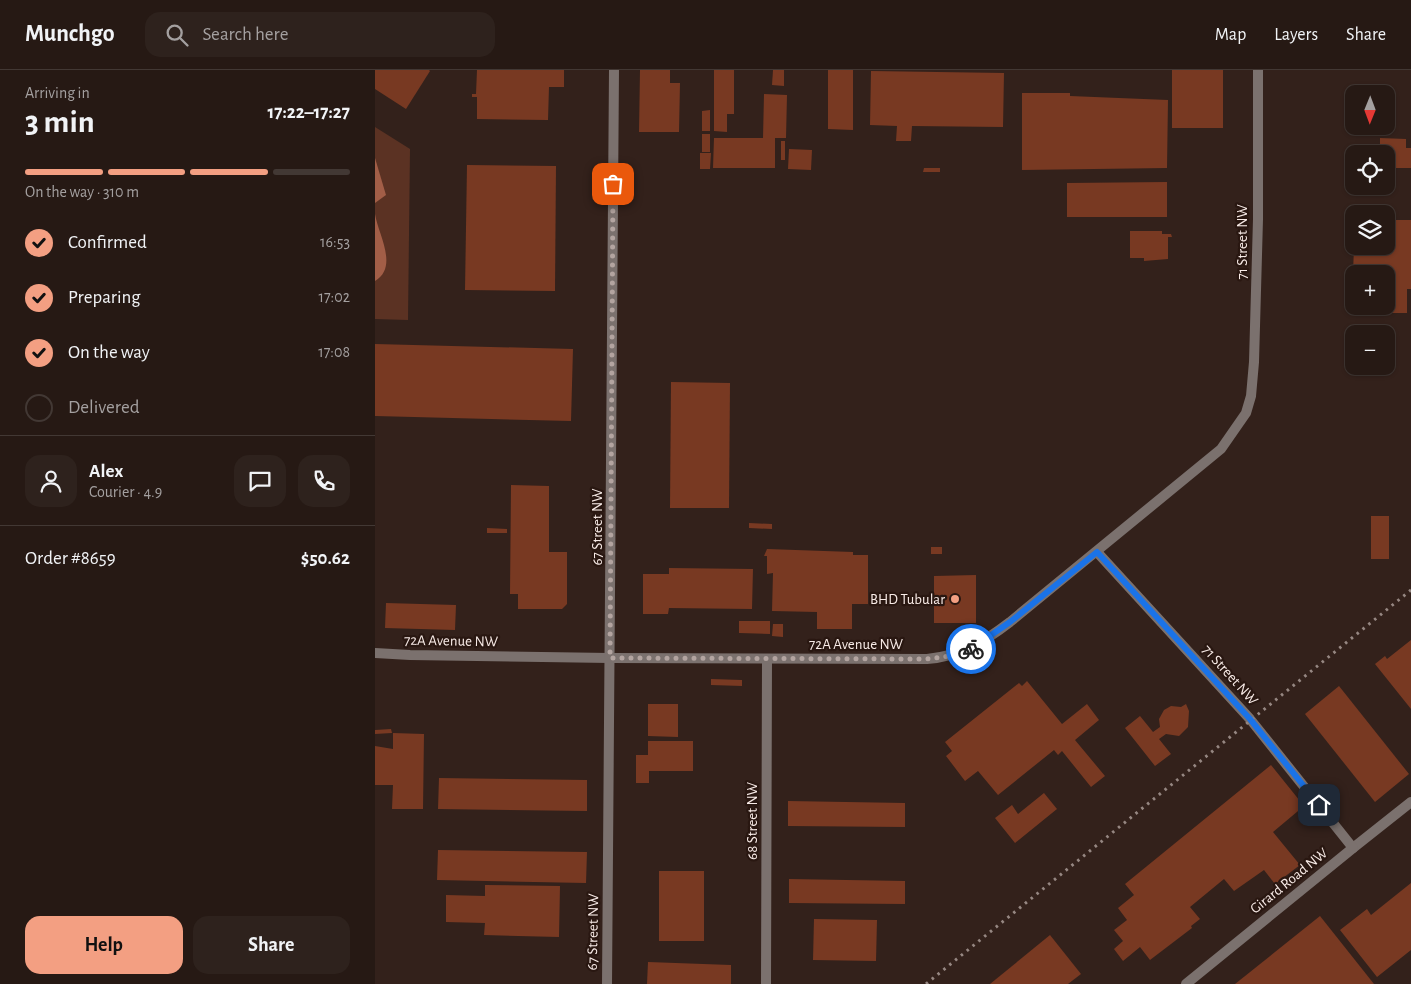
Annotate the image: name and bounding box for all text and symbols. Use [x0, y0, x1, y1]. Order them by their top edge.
search box [145, 12, 495, 57]
icon: search [163, 21, 191, 49]
text: Munchgo [25, 22, 115, 46]
text: Search here [203, 25, 288, 44]
text: Map [1215, 26, 1246, 44]
text: Layers [1274, 26, 1318, 44]
text: Share [1346, 26, 1386, 44]
text: Arriving in [25, 85, 90, 101]
north arrow [1345, 85, 1395, 135]
map controls [1345, 85, 1395, 375]
text: 17:22–17:27 [267, 103, 350, 122]
text: 3 min [25, 106, 95, 138]
button: locate [1345, 145, 1395, 195]
pin [592, 163, 634, 205]
icon: bag [599, 170, 627, 198]
text: On the way · 310 m [25, 184, 139, 200]
street label: 71 Street NW [1235, 204, 1250, 280]
button: layers [1345, 205, 1395, 255]
icon: check [25, 229, 53, 257]
text: Confirmed [68, 233, 147, 252]
text: 16:53 [320, 234, 350, 250]
button: + [1345, 265, 1395, 315]
icon: check [25, 284, 53, 312]
text: Preparing [68, 288, 141, 307]
text: 17:02 [318, 289, 350, 305]
button: − [1345, 325, 1395, 375]
icon: check [25, 339, 53, 367]
text: On the way [68, 343, 150, 362]
text: 17:08 [318, 344, 350, 360]
text: Delivered [68, 398, 140, 417]
button: person [25, 455, 77, 507]
button: chat [234, 455, 286, 507]
button: phone [298, 455, 350, 507]
text: Alex [89, 462, 123, 481]
text: Courier · 4.9 [89, 484, 162, 500]
street label: 67 Street NW [590, 488, 605, 565]
text: Order #8659 [25, 549, 116, 568]
text: $50.62 [301, 549, 350, 568]
place label: BHD Tubular [870, 592, 945, 607]
marker: BHD Tubular [949, 593, 961, 605]
courier [946, 624, 996, 674]
street label: 72A Avenue NW [404, 633, 499, 649]
icon: bike [957, 635, 985, 663]
street label: 72A Avenue NW [809, 637, 904, 652]
street label: 71 Street NW [1199, 642, 1261, 708]
street label: 68 Street NW [745, 781, 760, 860]
pin [1298, 784, 1340, 826]
icon: home [1305, 791, 1333, 819]
street label: Girard Road NW [1247, 845, 1331, 917]
street label: 67 Street NW [585, 893, 601, 971]
button: Help [25, 916, 183, 974]
button: Share [193, 916, 350, 974]

